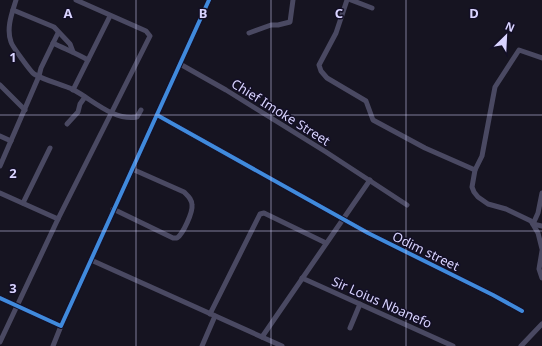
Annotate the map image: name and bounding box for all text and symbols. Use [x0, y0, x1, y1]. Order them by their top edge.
text: A [64, 4, 73, 22]
text: B [199, 4, 207, 22]
text: C [335, 4, 343, 22]
text: D [469, 4, 479, 22]
north arrow [486, 16, 526, 56]
text: N [503, 18, 517, 35]
text: 1 [9, 48, 17, 66]
street label: Chief Imoke Street [228, 74, 334, 150]
text: 2 [9, 164, 17, 182]
street label: Odim street [390, 227, 463, 275]
street label: Sir Loius Nbanefo [329, 272, 435, 332]
text: 3 [9, 279, 17, 297]

